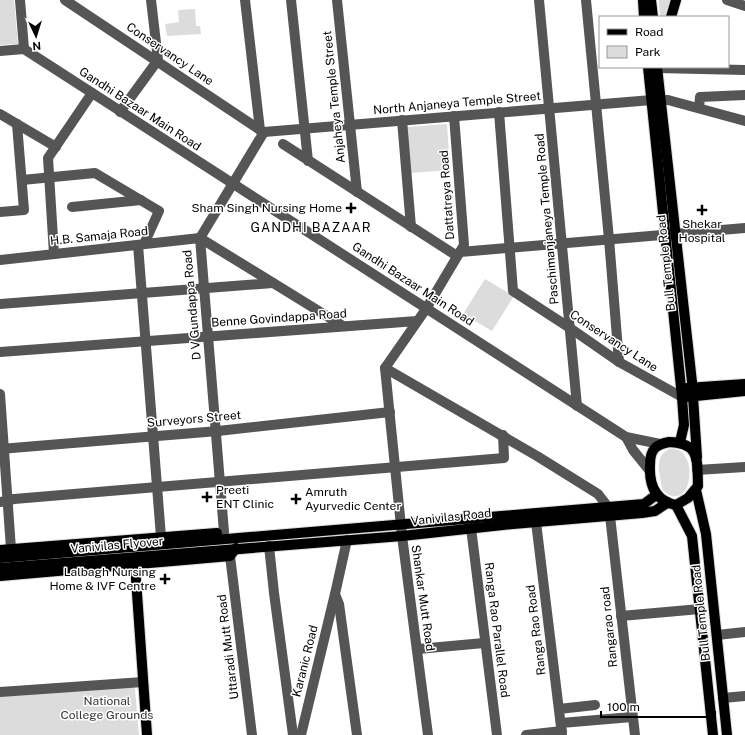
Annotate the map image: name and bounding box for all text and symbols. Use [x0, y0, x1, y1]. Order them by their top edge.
north arrow [16, 16, 56, 56]
legend [599, 16, 729, 68]
street label: Conservancy Lane [124, 20, 216, 88]
text: Road [635, 25, 663, 39]
street label: Anjaheya Temple Street [320, 30, 348, 164]
text: N [32, 40, 41, 52]
text: Park [635, 45, 661, 59]
street label: Gandhi Bazaar Main Road [77, 64, 203, 154]
street label: North Anjaneya Temple Street [373, 89, 542, 117]
street label: Paschimanjaneya Temple Road [533, 133, 561, 305]
street label: Dattatreya Road [437, 150, 457, 240]
place label: Sham Singh Nursing Home [192, 201, 342, 215]
marker: Sham Singh Nursing Home [345, 202, 357, 214]
marker: Shekar Hospital [696, 204, 708, 216]
street label: Bull Temple Road [654, 214, 678, 312]
place label: Shekar Hospital [679, 217, 726, 245]
district label: GANDHI BAZAAR [250, 220, 372, 235]
street label: H.B. Samaja Road [49, 224, 149, 248]
street label: Gandhi Bazaar Main Road [350, 239, 476, 329]
street label: D V Gundappa Road [180, 249, 204, 361]
street label: Benne Govindappa Road [211, 306, 347, 330]
street label: Conservancy Lane [567, 307, 661, 375]
street label: Surveyors Street [146, 408, 242, 430]
place label: Preeti ENT Clinic [216, 483, 274, 511]
place label: Amruth Ayurvedic Center [305, 485, 401, 513]
marker: Preeti ENT Clinic [201, 491, 213, 503]
marker: Amruth Ayurvedic Center [290, 493, 302, 505]
street label: Vanivilas Road [410, 506, 492, 528]
street label: Vanivilas Flyover [70, 534, 164, 556]
street label: Shankar Mutt Road [409, 544, 437, 652]
street label: Ranga Rao Parallel Road [482, 561, 512, 699]
street label: Bull Temple Road [689, 564, 713, 662]
place label: Lalbagh Nursing Home & IVF Centre [49, 565, 156, 593]
marker: Lalbagh Nursing Home & IVF Centre [159, 573, 171, 585]
street label: Ranga Rao Road [524, 584, 548, 676]
street label: Rangarao road [598, 586, 620, 668]
street label: Uttaradi Mutt Road [215, 594, 241, 700]
street label: Karanic Road [289, 624, 321, 698]
scale bar [601, 693, 715, 719]
park label: National College Grounds [61, 694, 153, 722]
text: 100 m [607, 700, 640, 714]

